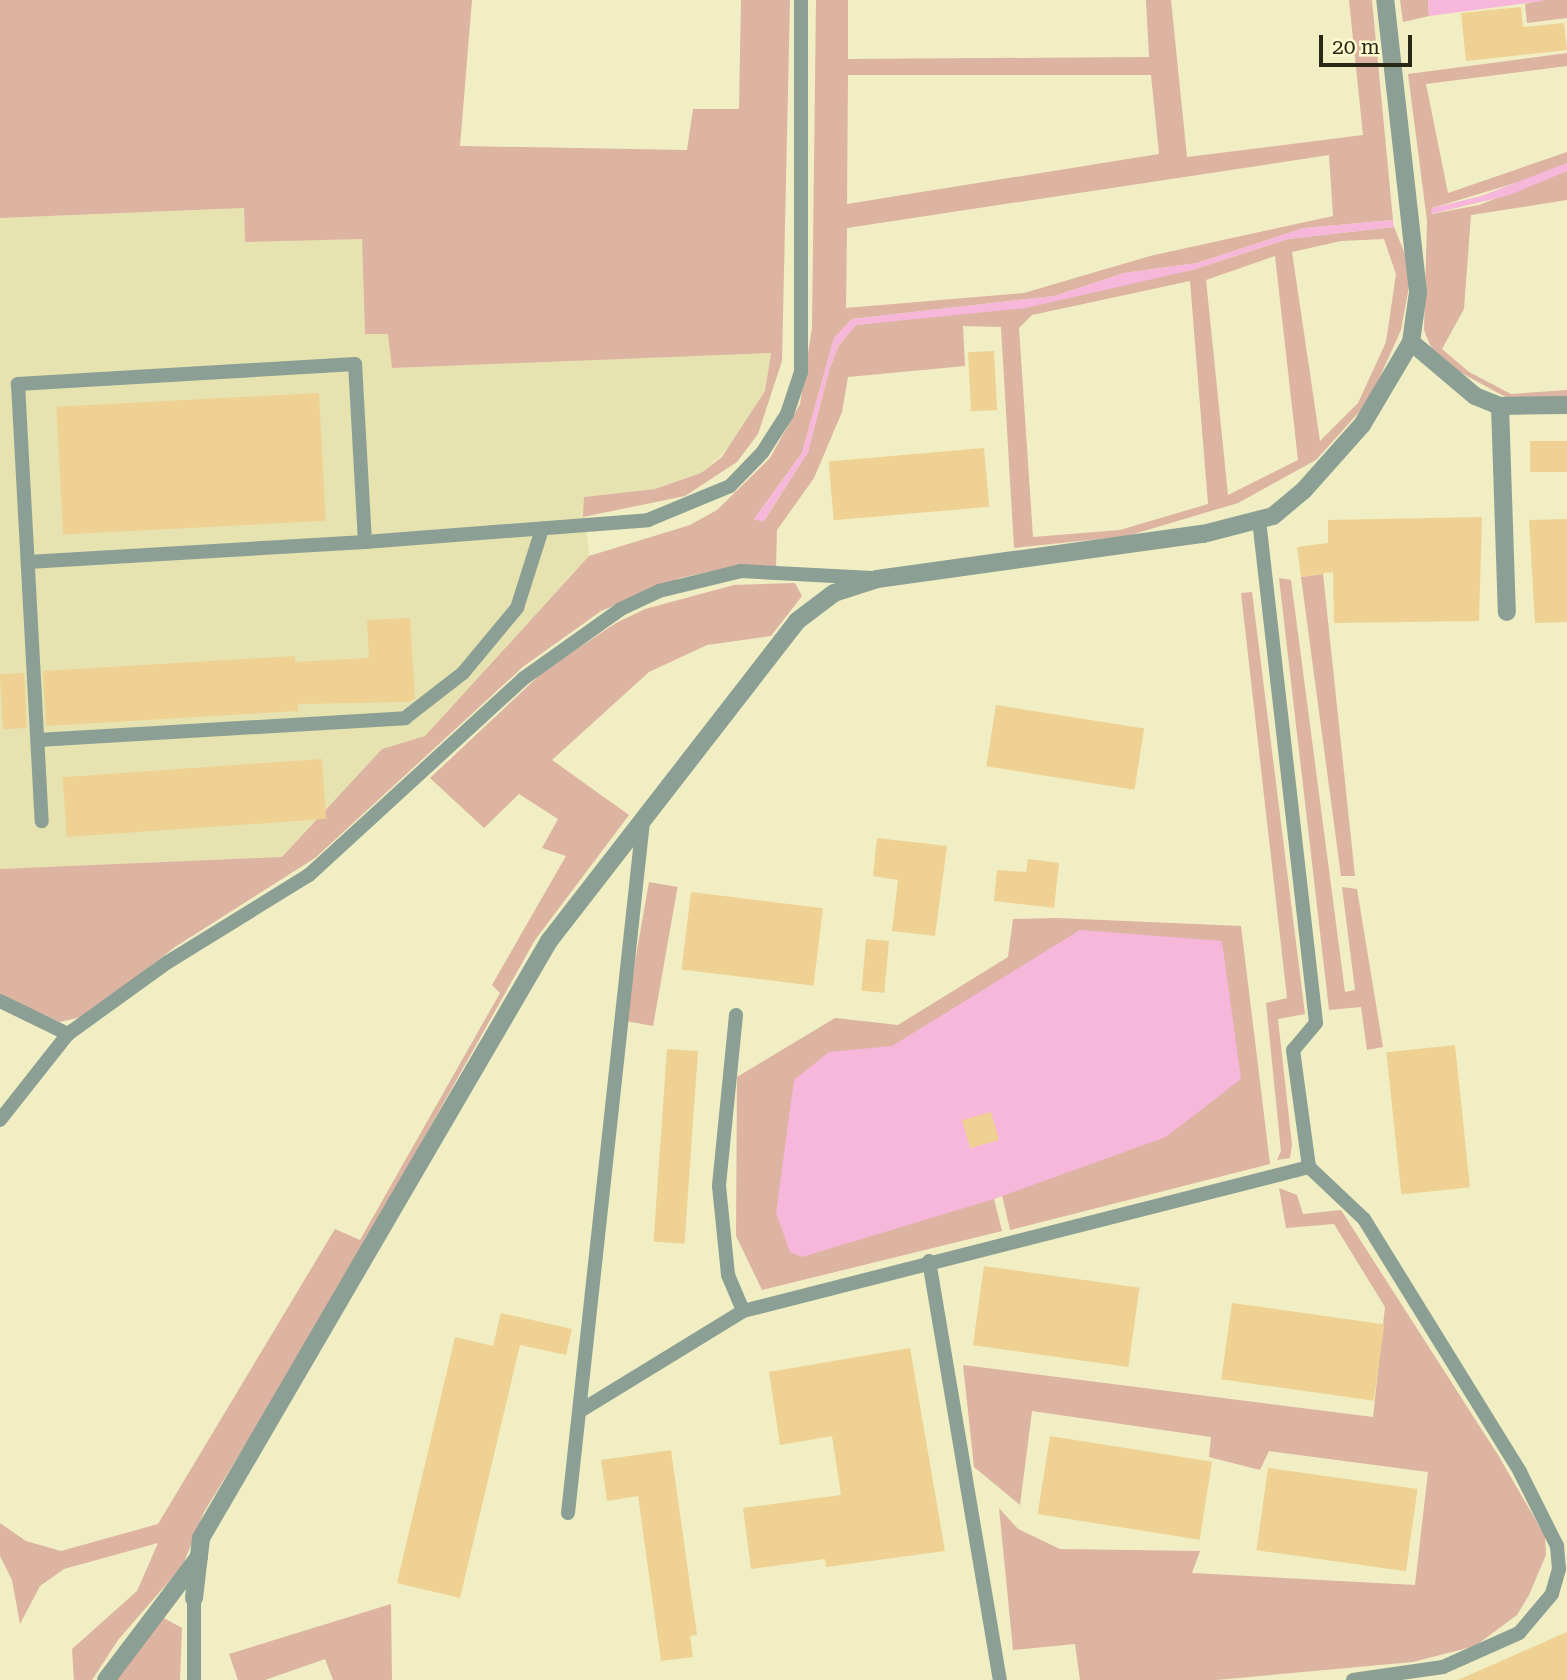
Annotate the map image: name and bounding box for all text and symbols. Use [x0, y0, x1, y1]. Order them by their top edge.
scale bar [1322, 21, 1415, 65]
text: 20 m [1332, 35, 1380, 59]

